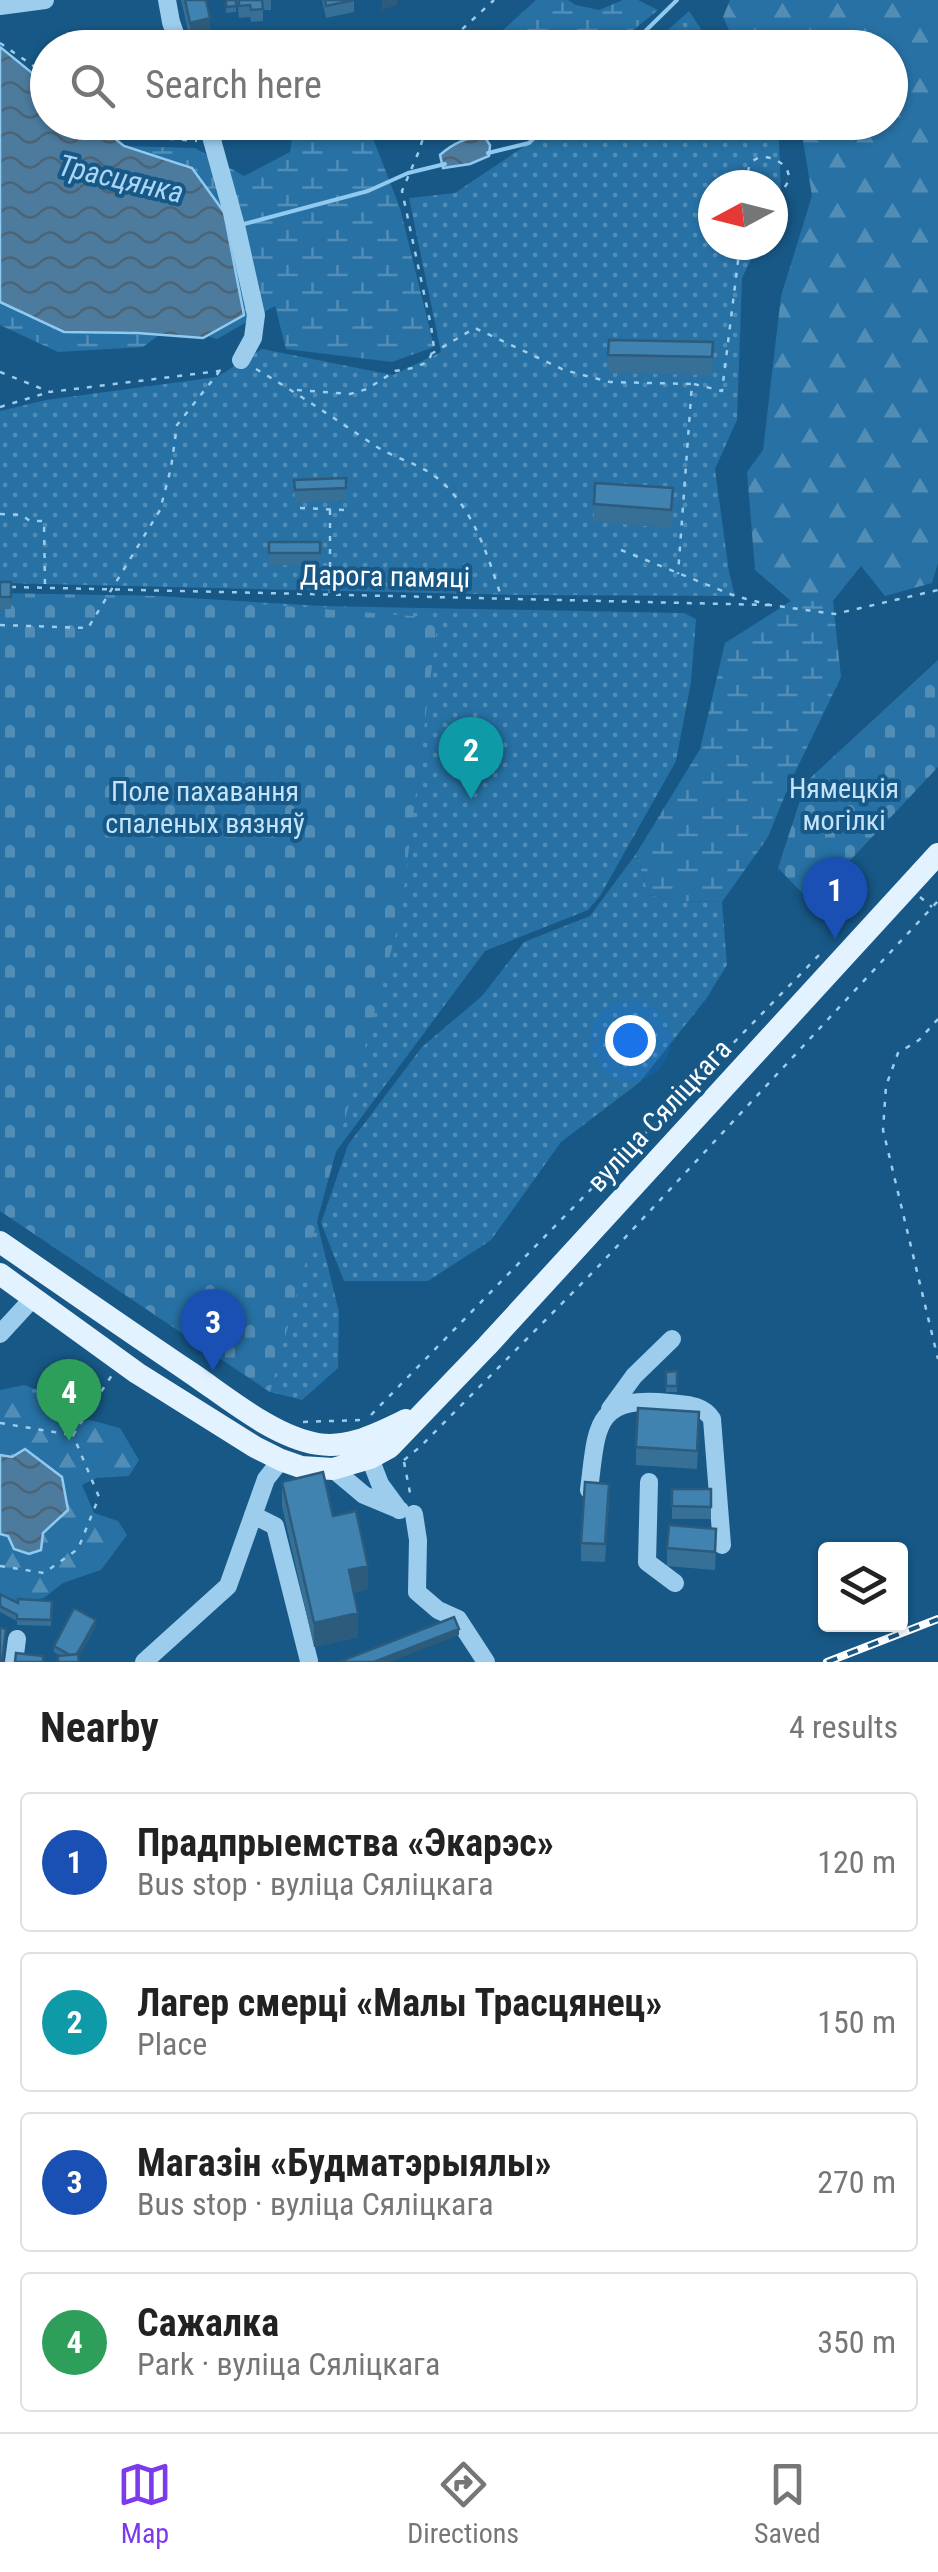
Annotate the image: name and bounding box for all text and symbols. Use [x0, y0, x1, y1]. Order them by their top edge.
search box [30, 30, 908, 140]
icon: search [65, 58, 120, 113]
text: Search here [145, 63, 322, 107]
water label: Трасцянка [55, 147, 187, 210]
north arrow [698, 170, 788, 260]
street label: Дарога памяці [300, 559, 470, 594]
pin: 2 [438, 716, 504, 799]
park label: Нямецкія могілкі [789, 772, 899, 837]
park label: Поле пахавання спаленых вязняў [105, 775, 305, 840]
pin: 1 [802, 856, 868, 939]
your location [605, 1015, 656, 1066]
street label: вуліца Сяліцкага [581, 1033, 738, 1198]
pin: 3 [180, 1288, 246, 1371]
pin: 4 [36, 1358, 102, 1441]
map controls [818, 1542, 908, 1632]
button: layers [818, 1542, 908, 1632]
text: Nearby [40, 1703, 159, 1752]
text: 4 results [789, 1708, 898, 1746]
text: Прадпрыемства «Экарэс» [137, 1821, 554, 1865]
text: 1 [66, 1843, 83, 1881]
text: 120 m [817, 1843, 896, 1881]
text: Bus stop · вуліца Сяліцкага [137, 1865, 494, 1903]
text: Лагер смерці «Малы Трасцянец» [137, 1981, 662, 2025]
text: 2 [66, 2003, 83, 2041]
text: 150 m [817, 2003, 896, 2041]
text: Place [137, 2025, 207, 2063]
text: Магазін «Будматэрыялы» [137, 2141, 552, 2185]
text: 3 [66, 2163, 83, 2201]
text: 270 m [817, 2163, 896, 2201]
text: Bus stop · вуліца Сяліцкага [137, 2185, 494, 2223]
text: Сажалка [137, 2301, 279, 2345]
text: 4 [66, 2323, 83, 2361]
text: 350 m [817, 2323, 896, 2361]
text: Park · вуліца Сяліцкага [137, 2345, 440, 2383]
tab: Map [117, 2457, 172, 2550]
tab: Directions [407, 2457, 519, 2550]
tab: Saved [754, 2457, 821, 2550]

